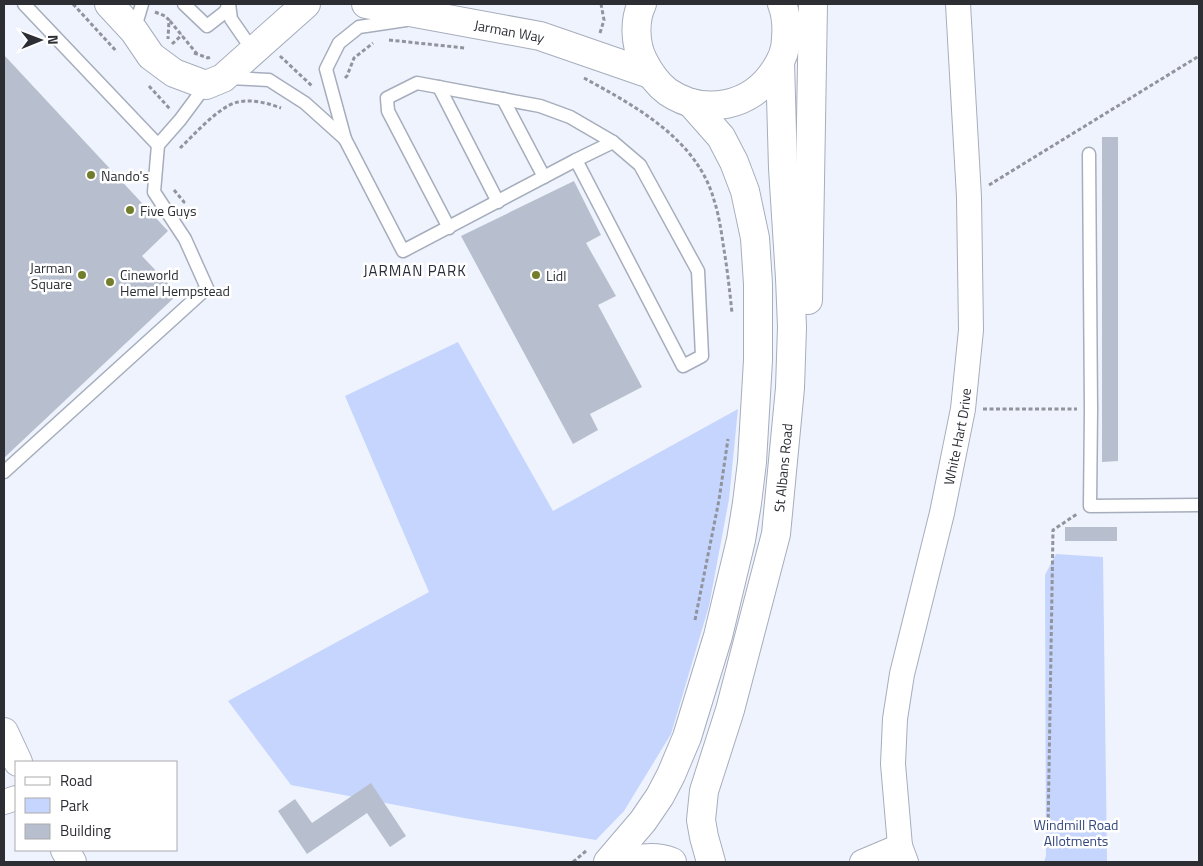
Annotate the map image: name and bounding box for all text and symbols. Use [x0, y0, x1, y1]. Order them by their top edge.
street label: Jarman Way [473, 14, 548, 48]
north arrow [15, 15, 65, 65]
text: N [43, 35, 64, 45]
place label: Nando's [101, 165, 149, 186]
marker: Nando's [85, 169, 97, 181]
place label: Five Guys [140, 200, 196, 221]
marker: Five Guys [124, 204, 136, 216]
place label: Jarman Square [30, 257, 72, 294]
district label: JARMAN PARK [363, 259, 467, 282]
place label: Cineworld Hemel Hempstead [120, 264, 230, 301]
place label: Lidl [546, 265, 566, 286]
marker: Jarman Square [76, 269, 88, 281]
marker: Lidl [530, 269, 542, 281]
marker: Cineworld Hemel Hempstead [104, 276, 116, 288]
street label: White Hart Drive [937, 387, 976, 487]
street label: St Albans Road [768, 422, 797, 513]
legend [15, 761, 178, 851]
text: Road [60, 769, 92, 792]
text: Park [60, 794, 89, 817]
park label: Windmill Road Allotments [1033, 814, 1119, 851]
text: Building [60, 819, 111, 842]

